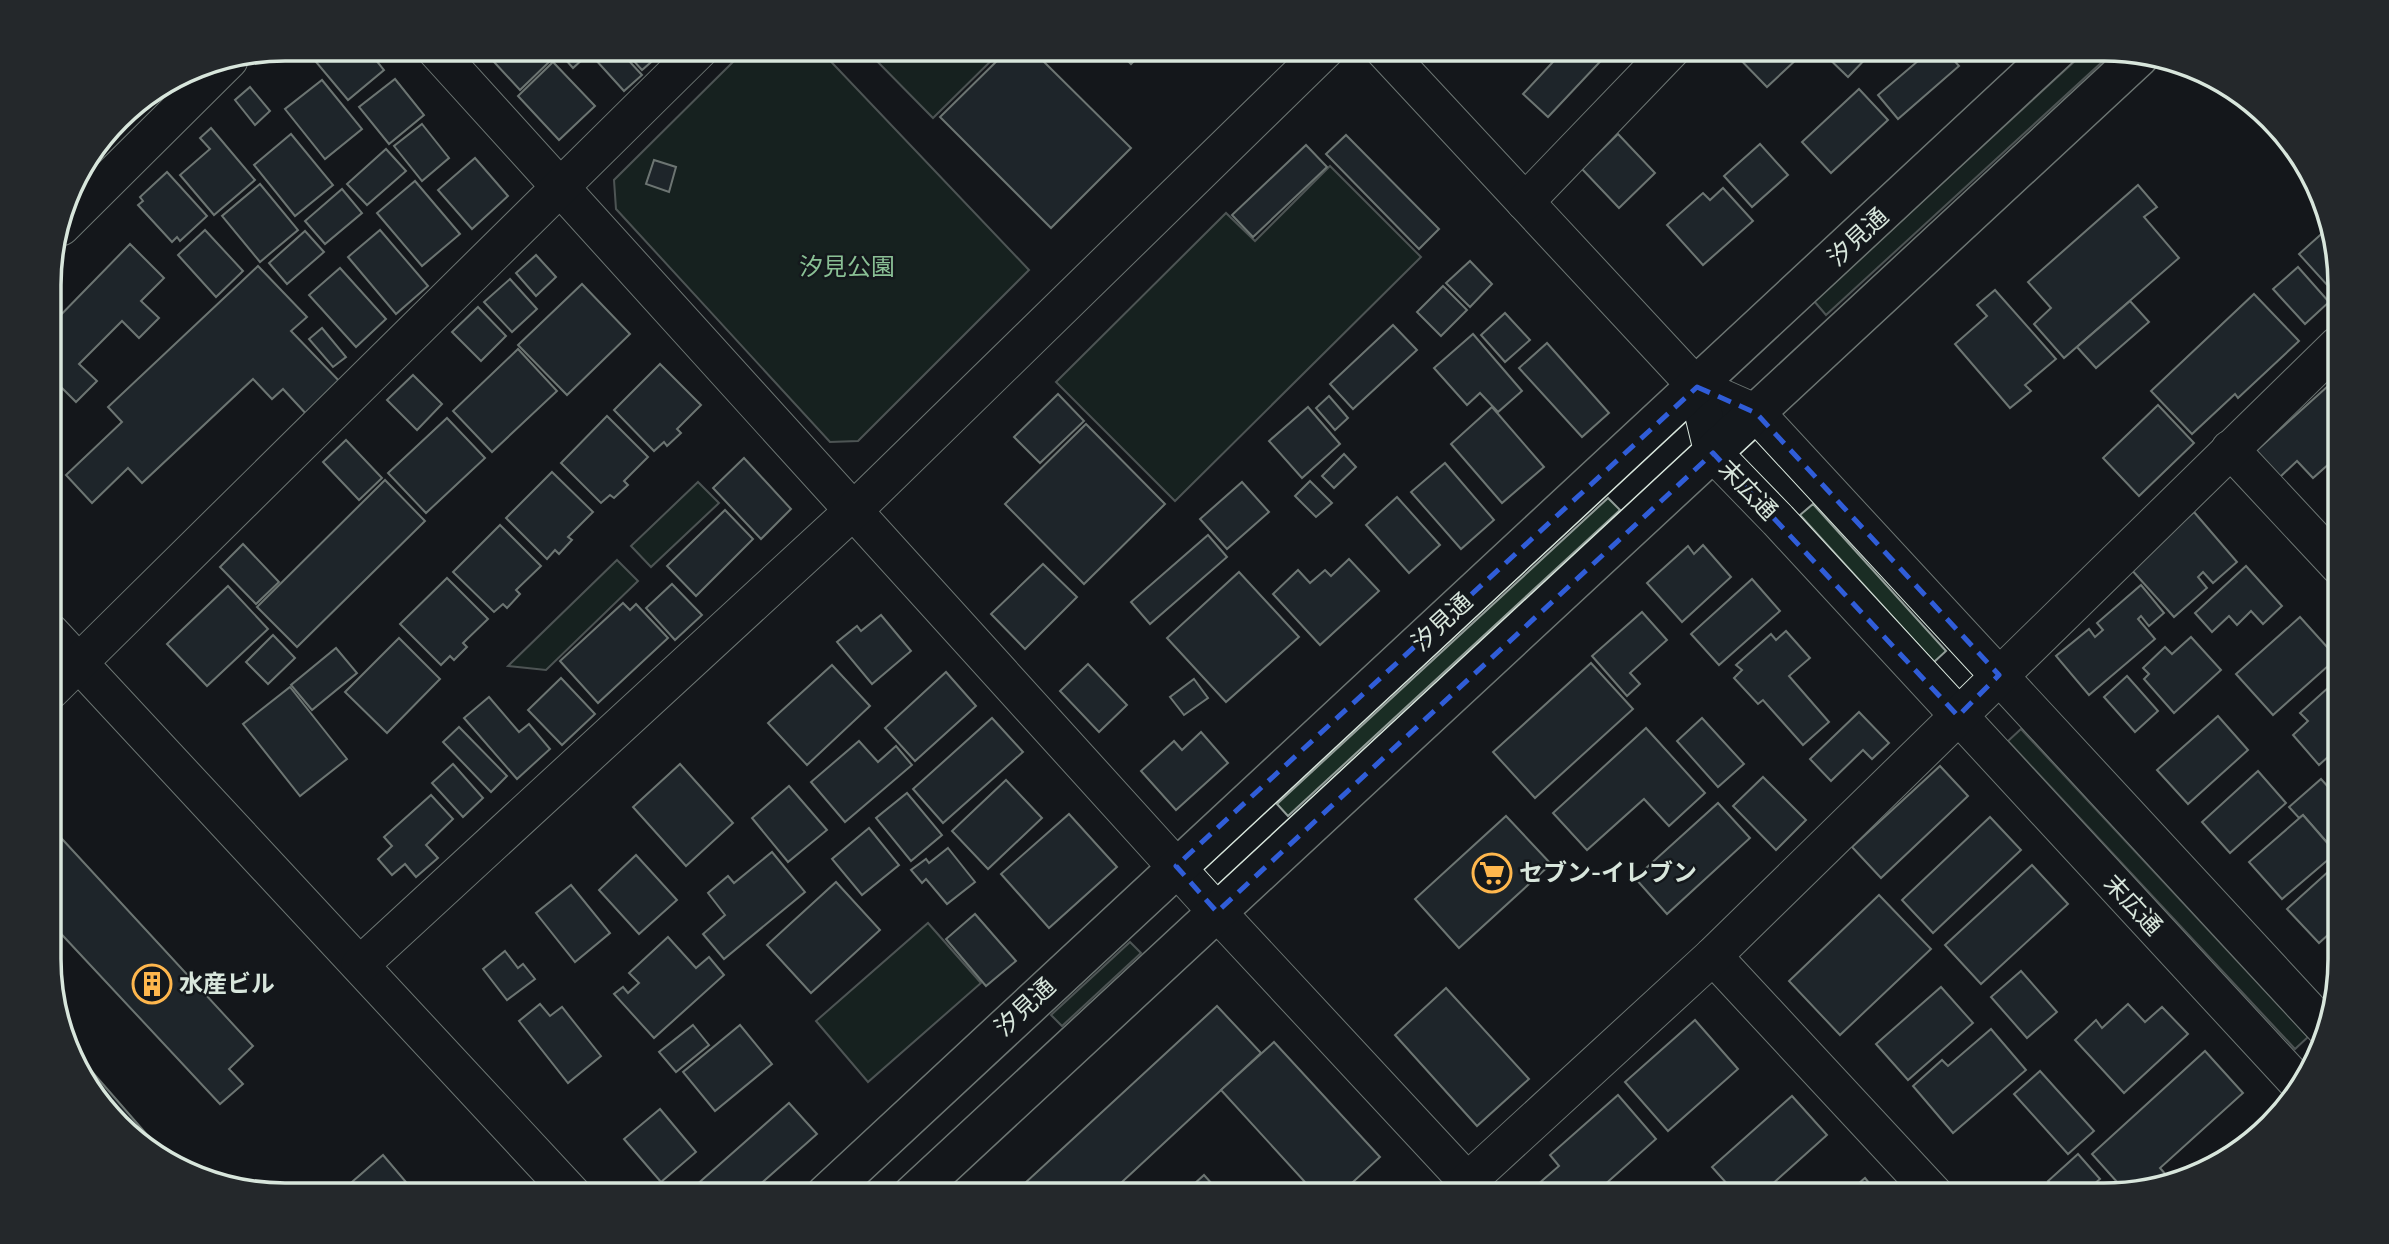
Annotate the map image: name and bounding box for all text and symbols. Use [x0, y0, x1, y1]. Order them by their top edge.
street label: 汐見通 [1819, 199, 1895, 273]
park label: 汐見公園 [799, 249, 895, 282]
street label: 末広通 [1712, 452, 1786, 526]
street label: 汐見通 [1403, 584, 1479, 658]
supermarket icon: セブン-イレブン [1471, 852, 1513, 894]
place label: セブン-イレブン [1519, 855, 1697, 888]
street label: 末広通 [2097, 866, 2171, 942]
building icon: 水産ビル [131, 963, 173, 1005]
place label: 水産ビル [179, 966, 275, 999]
street label: 汐見通 [986, 969, 1062, 1043]

